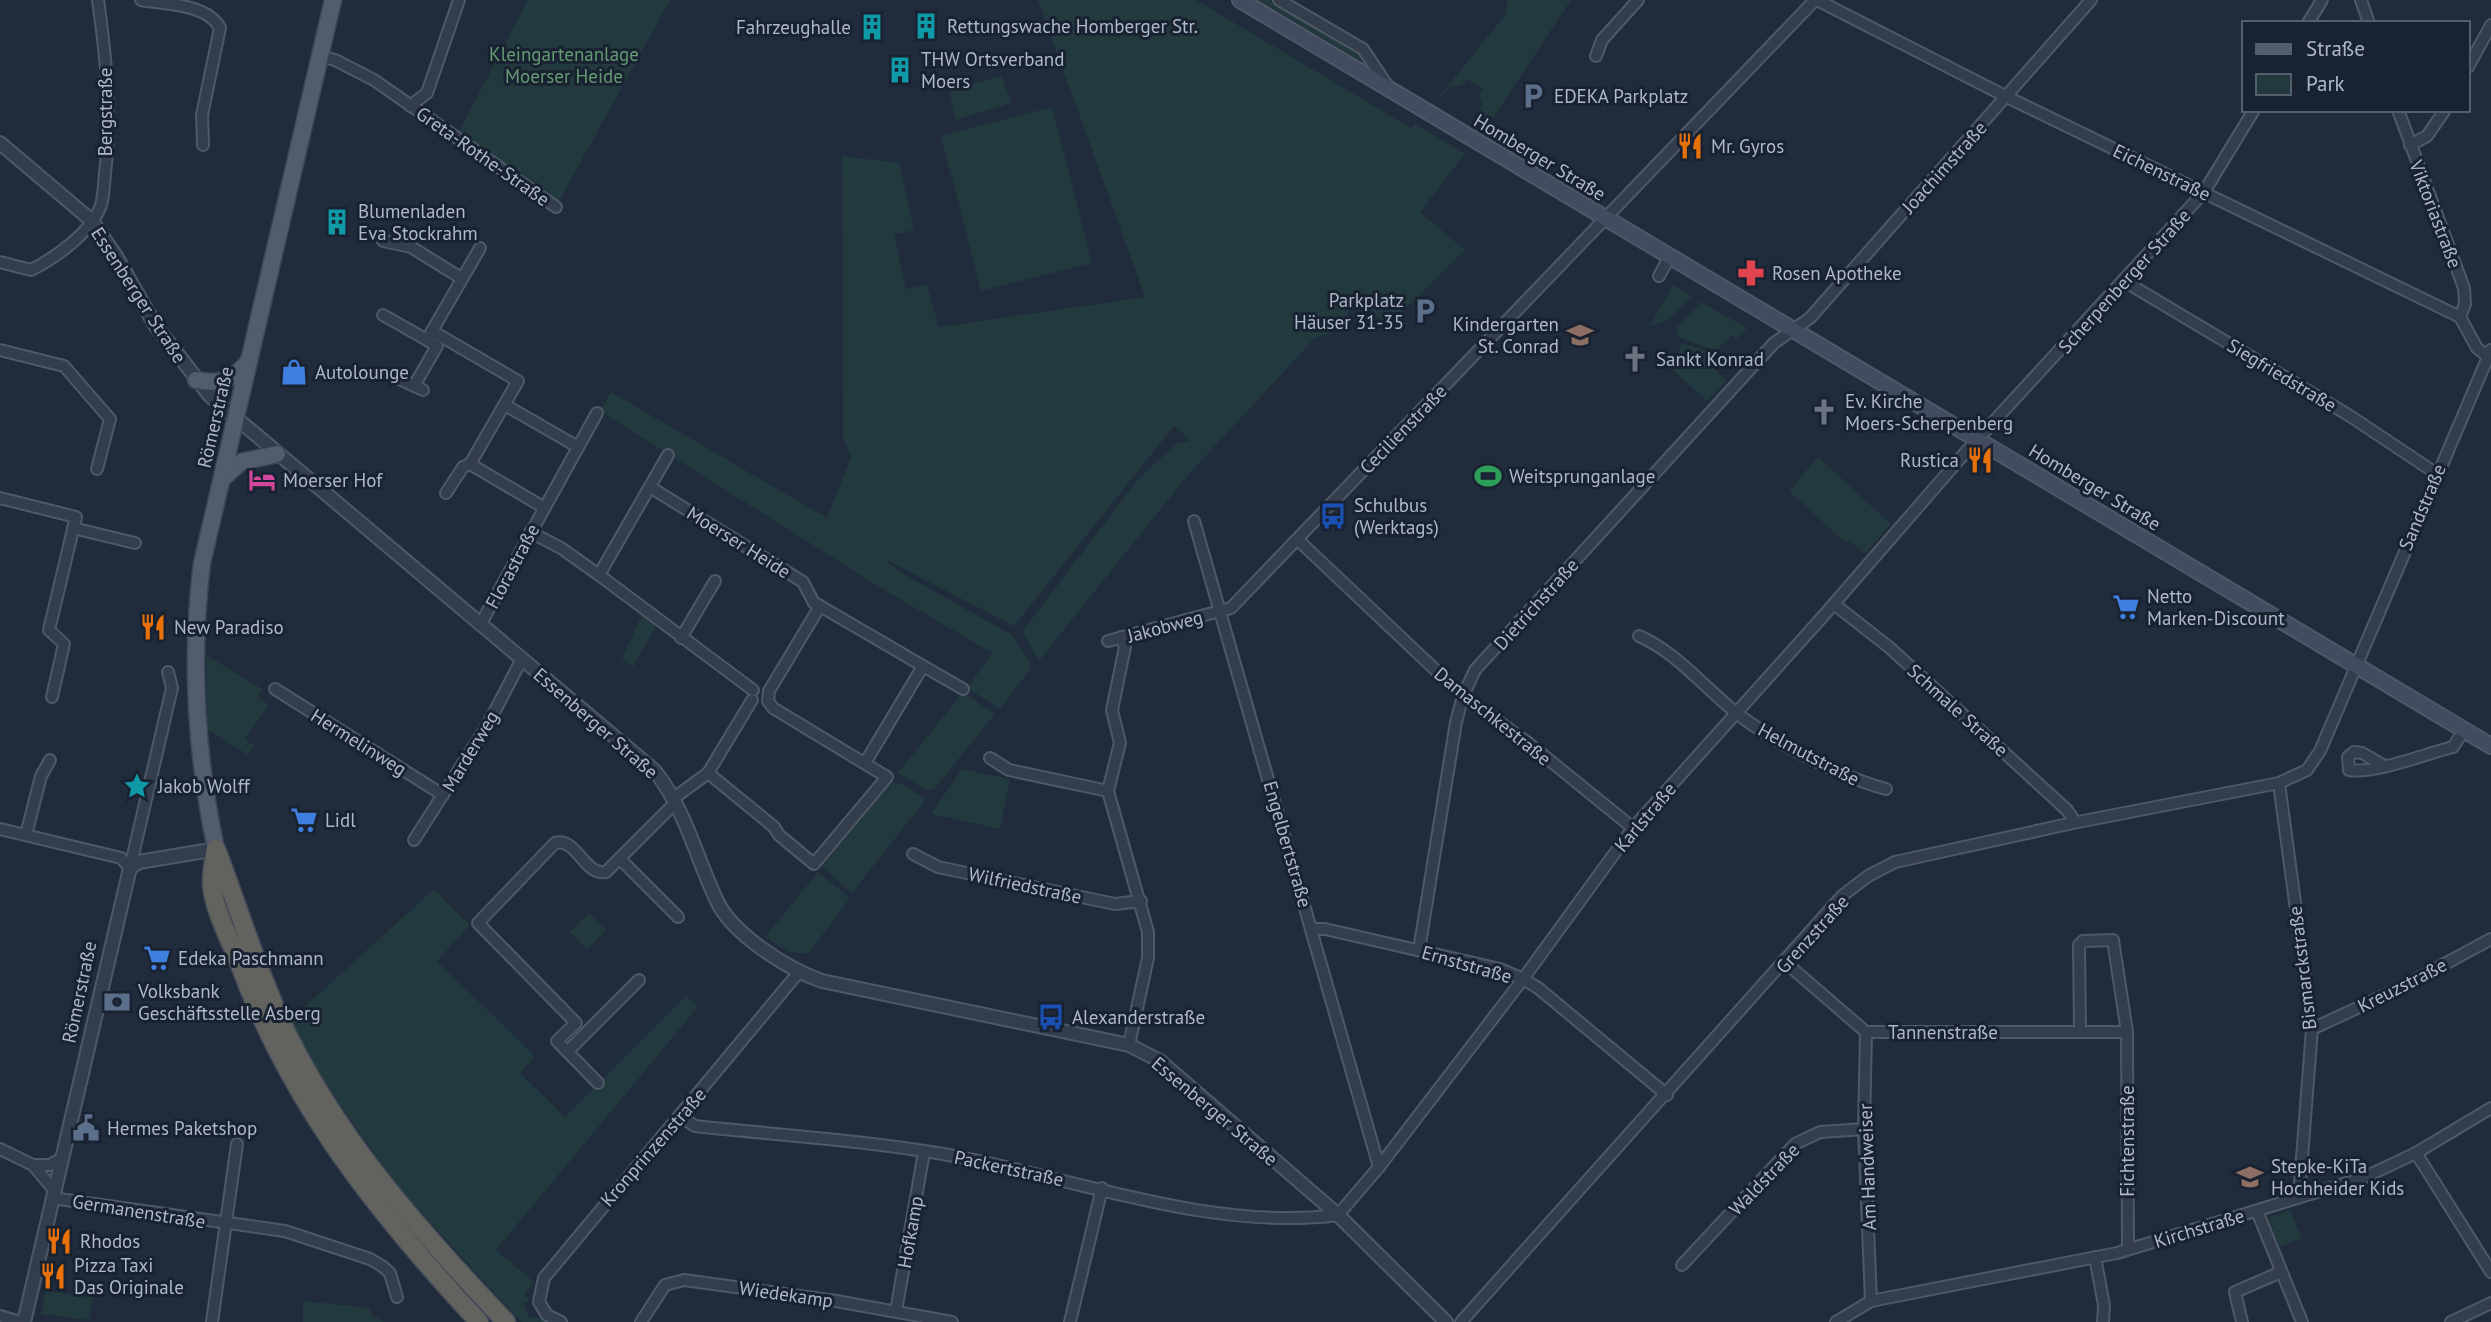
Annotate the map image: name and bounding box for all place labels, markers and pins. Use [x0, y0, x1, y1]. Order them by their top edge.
building icon: Rettungswache Homberger Str. [911, 11, 941, 41]
building icon: Fahrzeughalle [857, 12, 887, 42]
place label: Rettungswache Homberger Str. [947, 14, 1198, 38]
place label: Fahrzeughalle [736, 15, 851, 39]
place label: THW Ortsverband Moers [921, 47, 1064, 93]
building icon: THW Ortsverband Moers [885, 55, 915, 85]
parking icon: EDEKA Parkplatz [1518, 81, 1548, 111]
place label: EDEKA Parkplatz [1554, 84, 1688, 108]
restaurant icon: Mr. Gyros [1675, 131, 1705, 161]
place label: Mr. Gyros [1711, 134, 1784, 158]
place label: Blumenladen Eva Stockrahm [358, 199, 478, 245]
building icon: Blumenladen Eva Stockrahm [322, 207, 352, 237]
pharmacy icon: Rosen Apotheke [1736, 258, 1766, 288]
place label: Rosen Apotheke [1772, 261, 1902, 285]
place label: Parkplatz Häuser 31-35 [1294, 288, 1404, 334]
parking icon: Parkplatz Häuser 31-35 [1410, 296, 1440, 326]
place label: Kindergarten St. Conrad [1453, 312, 1559, 358]
school or university icon: Kindergarten St. Conrad [1565, 320, 1595, 350]
church icon: Sankt Konrad [1620, 344, 1650, 374]
place label: Sankt Konrad [1656, 347, 1764, 371]
shop icon: Autolounge [279, 357, 309, 387]
place label: Autolounge [315, 360, 409, 384]
place label: Ev. Kirche Moers-Scherpenberg [1845, 389, 2013, 435]
church icon: Ev. Kirche Moers-Scherpenberg [1809, 397, 1839, 427]
restaurant icon: Rustica [1965, 445, 1995, 475]
place label: Rustica [1900, 448, 1959, 472]
sports icon: Weitsprunganlage [1473, 461, 1503, 491]
place label: Weitsprunganlage [1509, 464, 1655, 488]
hotel icon: Moerser Hof [247, 465, 277, 495]
place label: Moerser Hof [283, 468, 383, 492]
place label: Schulbus (Werktags) [1354, 493, 1439, 539]
bus stop icon: Schulbus (Werktags) [1318, 501, 1348, 531]
place label: Netto Marken-Discount [2147, 584, 2285, 630]
supermarket icon: Netto Marken-Discount [2111, 592, 2141, 622]
restaurant icon: New Paradiso [138, 612, 168, 642]
place label: New Paradiso [174, 615, 284, 639]
place icon: Jakob Wolff [122, 771, 152, 801]
place label: Jakob Wolff [157, 774, 251, 798]
supermarket icon: Lidl [289, 805, 319, 835]
place label: Lidl [325, 808, 356, 832]
supermarket icon: Edeka Paschmann [142, 943, 172, 973]
place label: Edeka Paschmann [178, 946, 324, 970]
place label: Volksbank Geschäftsstelle Asberg [137, 979, 321, 1025]
bank icon: Volksbank Geschäftsstelle Asberg [102, 987, 132, 1017]
bus stop icon: Alexanderstraße [1036, 1002, 1066, 1032]
place label: Alexanderstraße [1072, 1005, 1205, 1029]
public building icon: Hermes Paketshop [71, 1113, 101, 1143]
place label: Hermes Paketshop [107, 1116, 257, 1140]
place label: Stepke-KiTa Hochheider Kids [2271, 1154, 2404, 1200]
school or university icon: Stepke-KiTa Hochheider Kids [2235, 1162, 2265, 1192]
restaurant icon: Rhodos [44, 1226, 74, 1256]
place label: Rhodos [80, 1229, 140, 1253]
place label: Pizza Taxi Das Originale [74, 1253, 184, 1299]
restaurant icon: Pizza Taxi Das Originale [38, 1261, 68, 1291]

